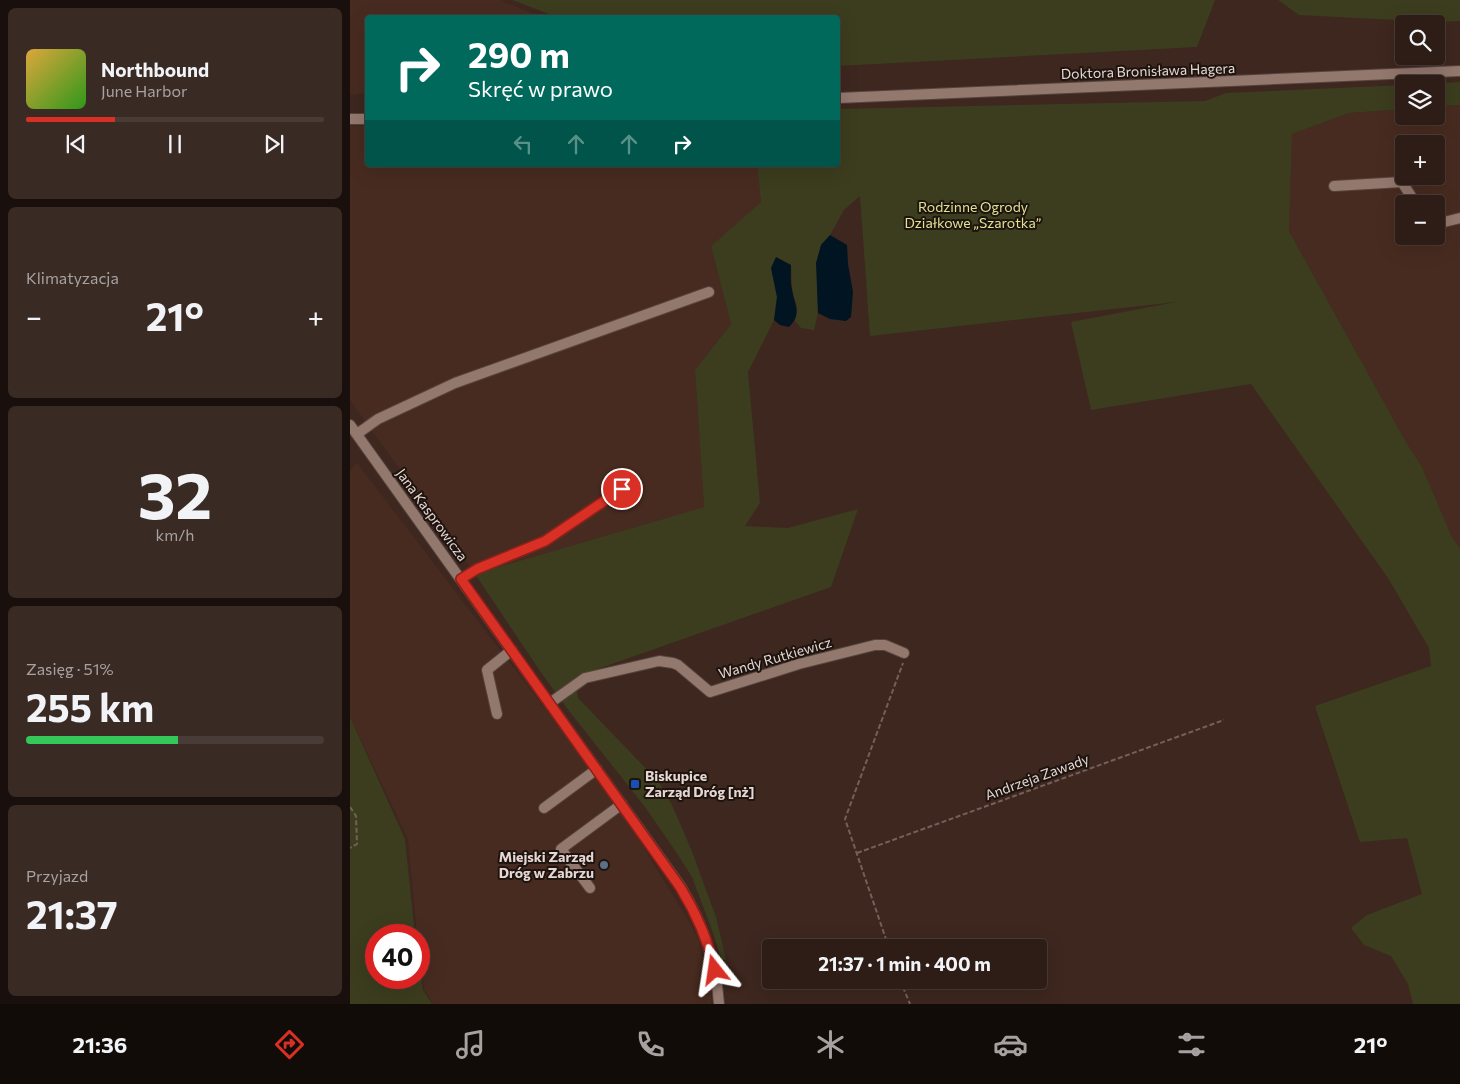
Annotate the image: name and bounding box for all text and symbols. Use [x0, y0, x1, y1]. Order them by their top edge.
map controls [1395, 15, 1445, 245]
button: search [1395, 15, 1445, 65]
text: 290 m [468, 32, 570, 75]
icon: right [385, 35, 450, 100]
text: Northbound [101, 58, 209, 81]
street label: Doktora Bronisława Hagera [1061, 59, 1235, 82]
text: Skręć w prawo [468, 75, 613, 102]
button: layers [1395, 75, 1445, 125]
text: June Harbor [101, 81, 187, 100]
icon: previous [62, 130, 90, 158]
icon: pause [161, 130, 189, 158]
icon: next [260, 130, 288, 158]
icon: left [509, 130, 537, 158]
icon: ahead [562, 130, 590, 158]
icon: ahead [615, 130, 643, 158]
icon: right [668, 130, 696, 158]
button: + [1395, 135, 1445, 185]
button: − [1395, 195, 1445, 245]
park label: Rodzinne Ogrody Działkowe „Szarotka” [905, 198, 1041, 231]
text: Klimatyzacja [26, 268, 119, 287]
text: 21° [146, 292, 204, 339]
text: − [26, 299, 42, 333]
text: + [308, 299, 324, 333]
text: 32 [138, 453, 212, 532]
street label: Jana Kasprowicza [393, 465, 472, 564]
pin [601, 468, 643, 510]
icon: arrive [608, 475, 636, 503]
text: km/h [156, 525, 194, 544]
street label: Wandy Rutkiewicz [716, 633, 833, 682]
text: Zasięg · 51% [26, 659, 114, 678]
text: 255 km [26, 683, 154, 730]
street label: Andrzeja Zawady [982, 750, 1091, 803]
place label: Biskupice Zarząd Dróg [nż] [645, 767, 755, 800]
marker: Biskupice Zarząd Dróg [nż] [629, 778, 641, 790]
place label: Miejski Zarząd Dróg w Zabrzu [499, 848, 594, 881]
marker: Miejski Zarząd Dróg w Zabrzu [598, 859, 610, 871]
text: Przyjazd [26, 866, 88, 885]
text: 21:37 [26, 890, 118, 937]
speed limit sign: 40 [365, 924, 430, 989]
position arrow [688, 943, 740, 995]
text: 21:37 · 1 min · 400 m [818, 952, 991, 975]
icon: directions [272, 1027, 307, 1062]
icon: music [453, 1027, 488, 1062]
icon: phone [633, 1027, 668, 1062]
icon: climate [813, 1027, 848, 1062]
icon: car [993, 1027, 1028, 1062]
icon: filters [1174, 1027, 1209, 1062]
text: 21:36 [73, 1031, 127, 1058]
text: 21° [1354, 1031, 1387, 1058]

